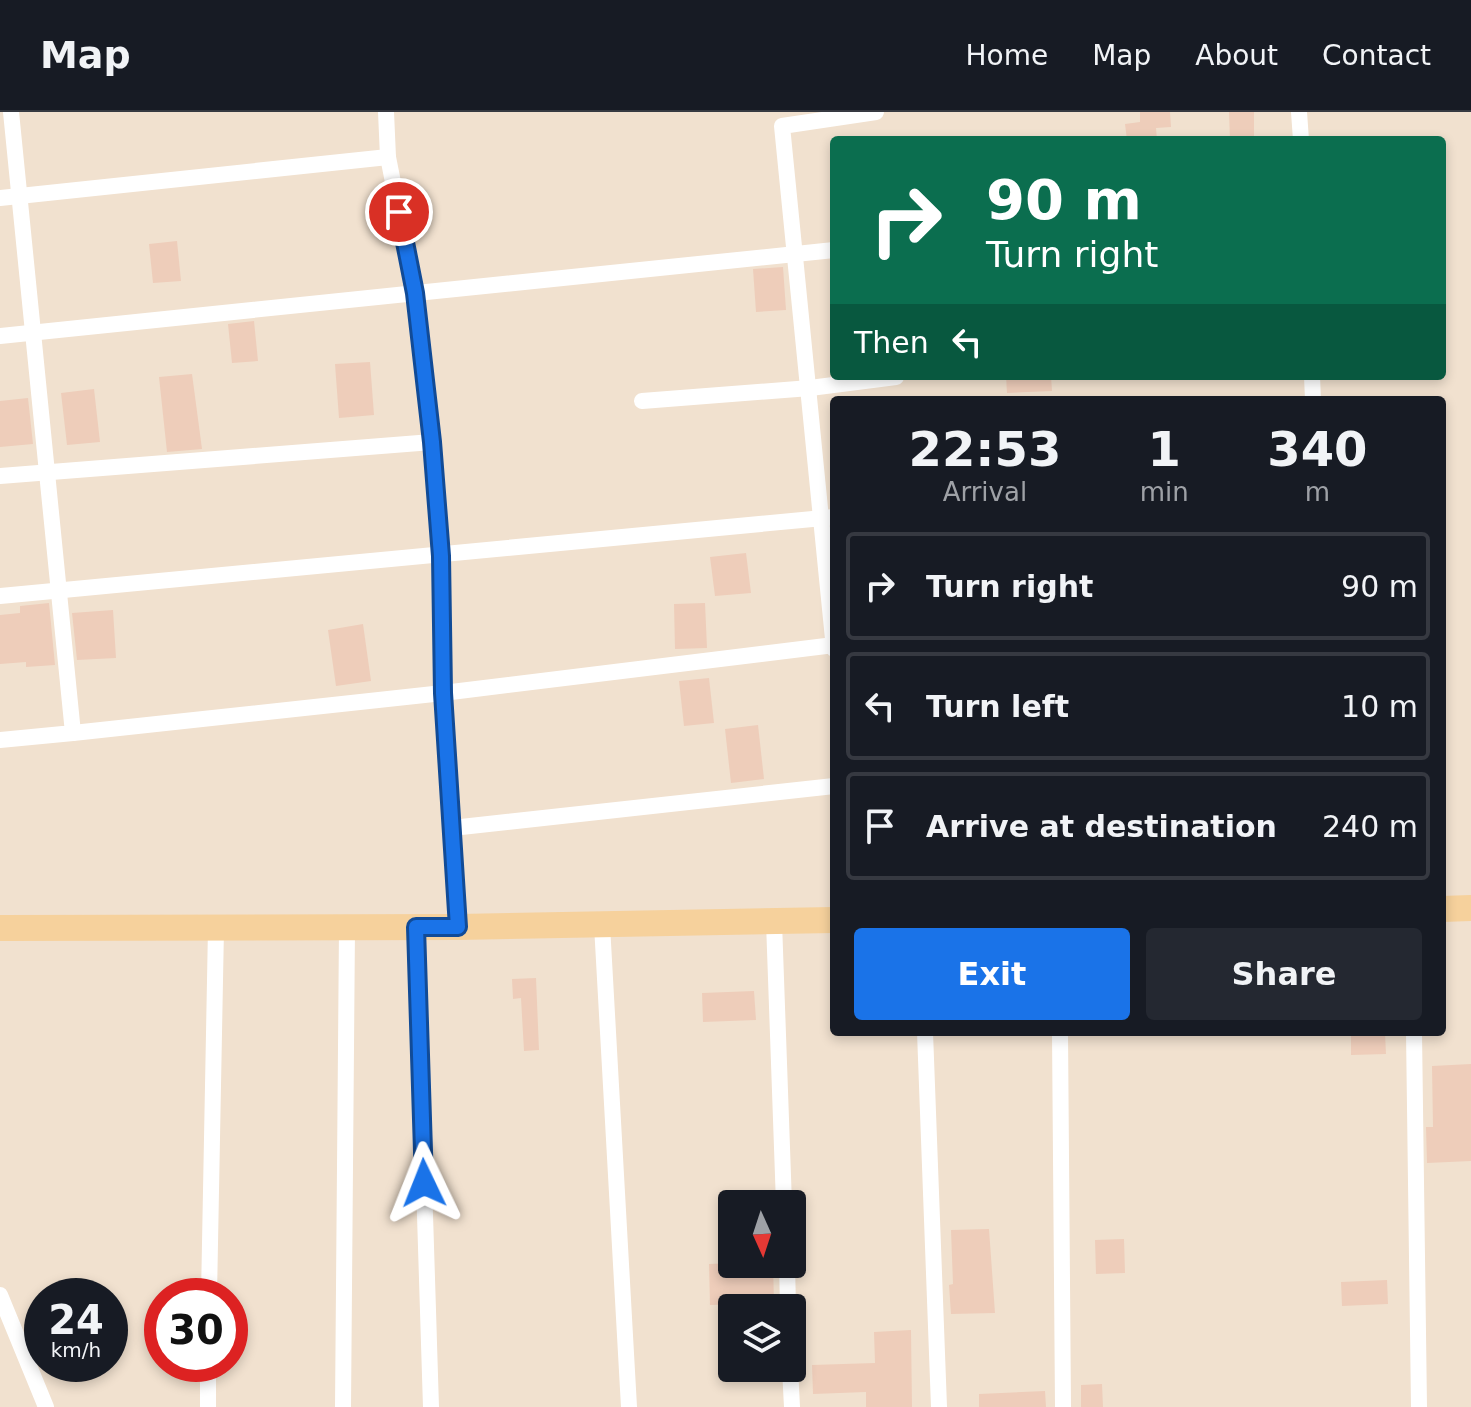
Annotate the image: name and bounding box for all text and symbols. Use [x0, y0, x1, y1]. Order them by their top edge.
text: Map [40, 33, 131, 77]
text: Home [965, 39, 1048, 72]
text: Map [1092, 39, 1151, 72]
text: About [1195, 39, 1278, 72]
text: Contact [1322, 39, 1431, 72]
text: 90 m [986, 167, 1142, 232]
icon: right [854, 168, 958, 272]
pin [365, 178, 433, 246]
icon: arrive [377, 190, 421, 234]
text: Turn right [986, 234, 1158, 275]
icon: left [945, 320, 989, 364]
text: Then [854, 325, 929, 360]
text: 22:53 [908, 421, 1061, 477]
text: 1 [1148, 421, 1181, 477]
text: 340 [1267, 421, 1367, 477]
text: Arrival [943, 477, 1027, 507]
text: min [1140, 477, 1189, 507]
text: m [1305, 477, 1330, 507]
icon: right [858, 564, 902, 608]
text: Turn right [926, 569, 1093, 604]
text: 90 m [1341, 569, 1418, 604]
icon: left [858, 684, 902, 728]
text: Turn left [926, 689, 1069, 724]
text: 10 m [1341, 689, 1418, 724]
icon: arrive [858, 804, 902, 848]
text: Arrive at destination [926, 809, 1277, 844]
text: 240 m [1322, 809, 1418, 844]
button: Exit [854, 928, 1130, 1020]
button: Share [1146, 928, 1422, 1020]
position arrow [382, 1141, 466, 1225]
north arrow [718, 1190, 806, 1278]
map controls [718, 1190, 806, 1382]
speed limit sign: 30 [144, 1278, 248, 1382]
button: layers [718, 1294, 806, 1382]
text: 24 [48, 1297, 104, 1343]
text: km/h [51, 1338, 101, 1362]

